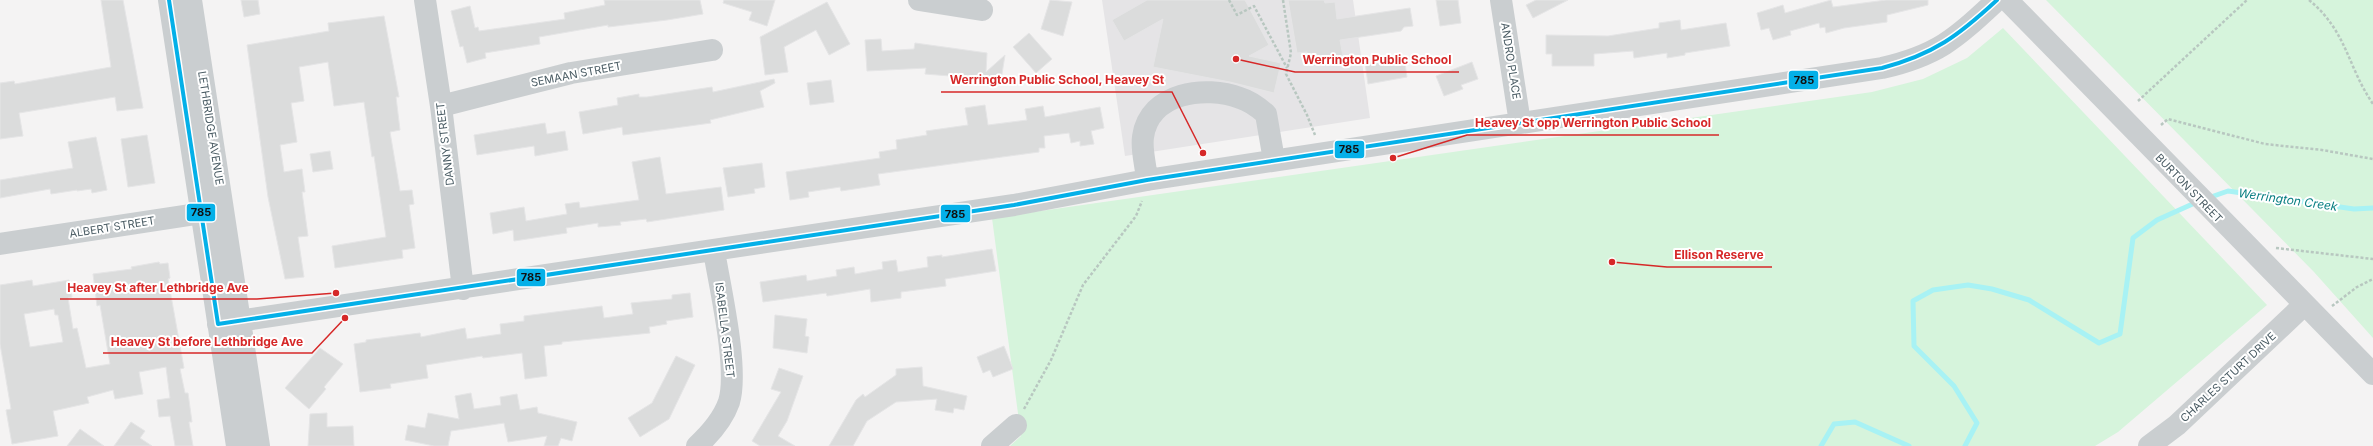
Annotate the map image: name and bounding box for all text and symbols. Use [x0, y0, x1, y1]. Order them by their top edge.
street label: ANDRO PLACE [1498, 22, 1524, 100]
callout: Werrington Public School [1295, 48, 1459, 72]
text: Werrington Public School [1303, 52, 1451, 67]
street label: SEMAAN STREET [530, 58, 622, 90]
callout: Werrington Public School, Heavey St [941, 68, 1172, 92]
street label: LETHBRIDGE AVENUE [195, 70, 227, 186]
line badge: 785 [1788, 70, 1819, 90]
text: Werrington Public School, Heavey St [950, 72, 1165, 87]
text: 785 [1794, 73, 1814, 87]
street label: DANNY STREET [433, 102, 457, 186]
callout: Heavey St opp Werrington Public School [1467, 111, 1719, 135]
text: Heavey St opp Werrington Public School [1475, 115, 1711, 130]
line badge: 785 [1334, 140, 1365, 159]
text: 785 [1339, 142, 1359, 156]
street label: BURTON STREET [2152, 151, 2226, 225]
water label: Werrington Creek [2238, 185, 2339, 214]
line badge: 785 [186, 203, 216, 222]
line badge: 785 [940, 204, 971, 223]
text: 785 [191, 205, 211, 219]
text: 785 [945, 207, 965, 221]
street label: ALBERT STREET [68, 213, 156, 241]
callout: Ellison Reserve [1667, 243, 1772, 267]
text: Ellison Reserve [1674, 247, 1764, 262]
line badge: 785 [516, 268, 546, 287]
text: 785 [521, 270, 541, 284]
callout: Heavey St after Lethbridge Ave [60, 275, 257, 299]
text: Heavey St after Lethbridge Ave [67, 280, 249, 295]
street label: ISABELLA STREET [712, 281, 738, 379]
callout: Heavey St before Lethbridge Ave [103, 329, 312, 353]
street label: CHARLES STURT DRIVE [2177, 329, 2279, 425]
text: Heavey St before Lethbridge Ave [111, 334, 303, 349]

